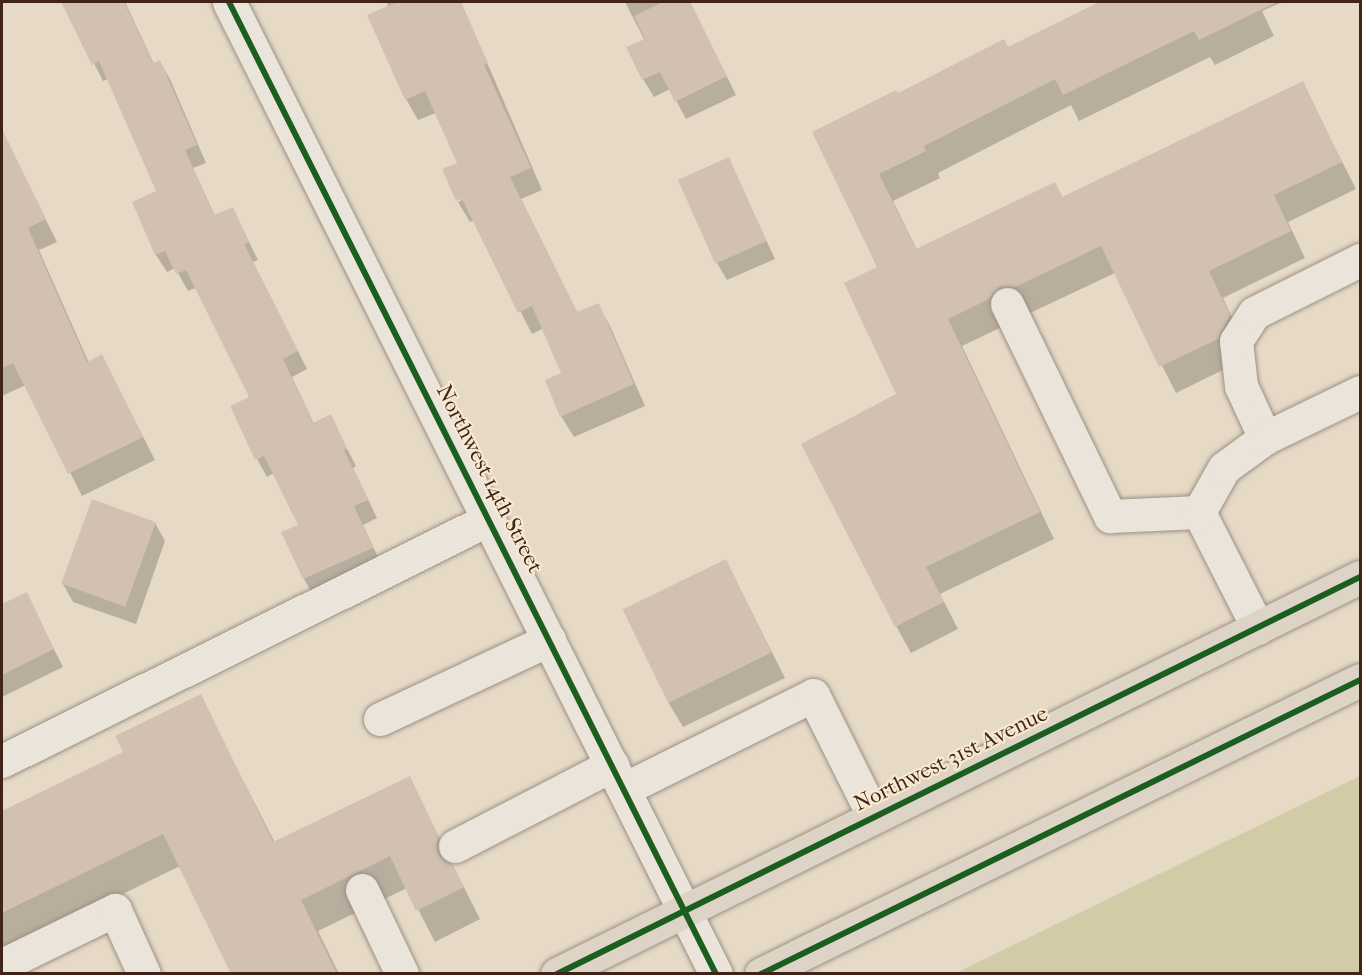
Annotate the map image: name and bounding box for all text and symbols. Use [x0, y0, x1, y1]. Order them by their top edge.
street label: Northwest 14th Street [430, 380, 548, 578]
street label: Northwest 31st Avenue [850, 701, 1052, 817]

